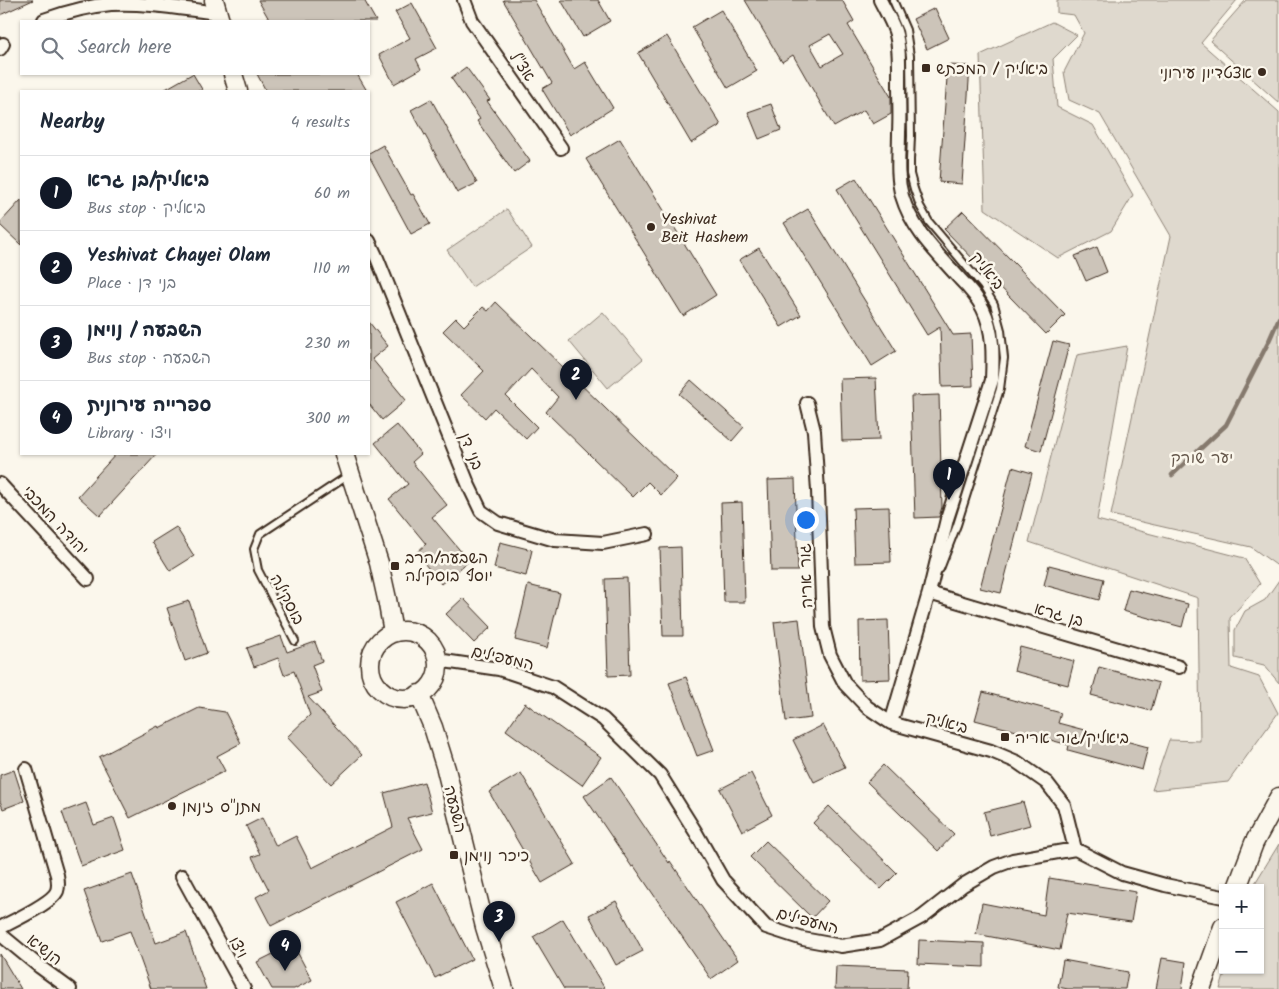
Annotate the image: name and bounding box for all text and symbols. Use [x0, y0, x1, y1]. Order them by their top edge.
search box [20, 20, 370, 75]
text: Search here [78, 33, 172, 63]
icon: search [38, 34, 66, 62]
street label: אצ"ל [502, 47, 541, 87]
place label: ביאליק / המכתש [936, 57, 1048, 82]
place label: אצטדיון עירוני [1160, 61, 1252, 86]
marker: ביאליק / המכתש [920, 62, 932, 74]
marker: אצטדיון עירוני [1256, 66, 1268, 78]
text: Nearby [40, 106, 105, 139]
text: 4 results [291, 110, 350, 135]
text: ביאליק/בן גרא [87, 166, 209, 196]
text: 1 [54, 181, 58, 206]
text: 60 m [314, 181, 350, 206]
text: Bus stop · ביאליק [87, 196, 206, 221]
place label: Yeshivat Beit Hashem [661, 207, 749, 250]
marker: Yeshivat Beit Hashem [645, 221, 657, 233]
text: Yeshivat Chayei Olam [87, 241, 271, 271]
street label: ביאליק [964, 246, 1010, 296]
text: 2 [51, 256, 61, 281]
text: 110 m [313, 256, 350, 281]
text: Place · בני דן [87, 271, 176, 296]
text: השבעה / נוימן [87, 316, 202, 346]
text: 3 [52, 331, 60, 356]
text: 230 m [304, 331, 350, 356]
text: Bus stop · השבעה [87, 346, 211, 371]
pin: 2 [560, 359, 592, 400]
text: ספרייה עירונית [87, 391, 211, 421]
text: 4 [52, 406, 60, 431]
text: 300 m [306, 406, 350, 431]
text: Library · ויצו [87, 421, 172, 446]
street label: בני דן [452, 429, 489, 474]
park label: יער שורק [1171, 446, 1233, 471]
pin: 1 [933, 459, 965, 500]
street label: יהודה המכבי [16, 480, 94, 562]
your location [793, 507, 819, 533]
street label: גור אריה [793, 543, 820, 609]
place label: השבעה/הרב יוסף בוסקילה [405, 546, 493, 589]
marker: השבעה/הרב יוסף בוסקילה [389, 560, 401, 572]
street label: בוסקילה [263, 570, 310, 630]
street label: בן גרא [1031, 596, 1086, 634]
street label: המעפילים [469, 639, 536, 678]
street label: ביאליק [922, 706, 971, 741]
place label: ביאליק/גור אריה [1015, 726, 1129, 751]
marker: ביאליק/גור אריה [999, 731, 1011, 743]
street label: השבעה [437, 783, 473, 836]
place label: מתנ"ס זינמן [182, 795, 261, 820]
marker: מתנ"ס זינמן [166, 800, 178, 812]
place label: כיכר נוימן [464, 844, 529, 869]
marker: כיכר נוימן [448, 849, 460, 861]
map controls [1219, 884, 1264, 974]
button: + [1219, 884, 1264, 929]
pin: 3 [483, 901, 515, 942]
street label: המעפילים [774, 901, 842, 942]
street label: הנשיא [21, 928, 67, 972]
button: − [1219, 929, 1264, 974]
pin: 4 [269, 930, 301, 971]
street label: ויצו [222, 932, 254, 963]

